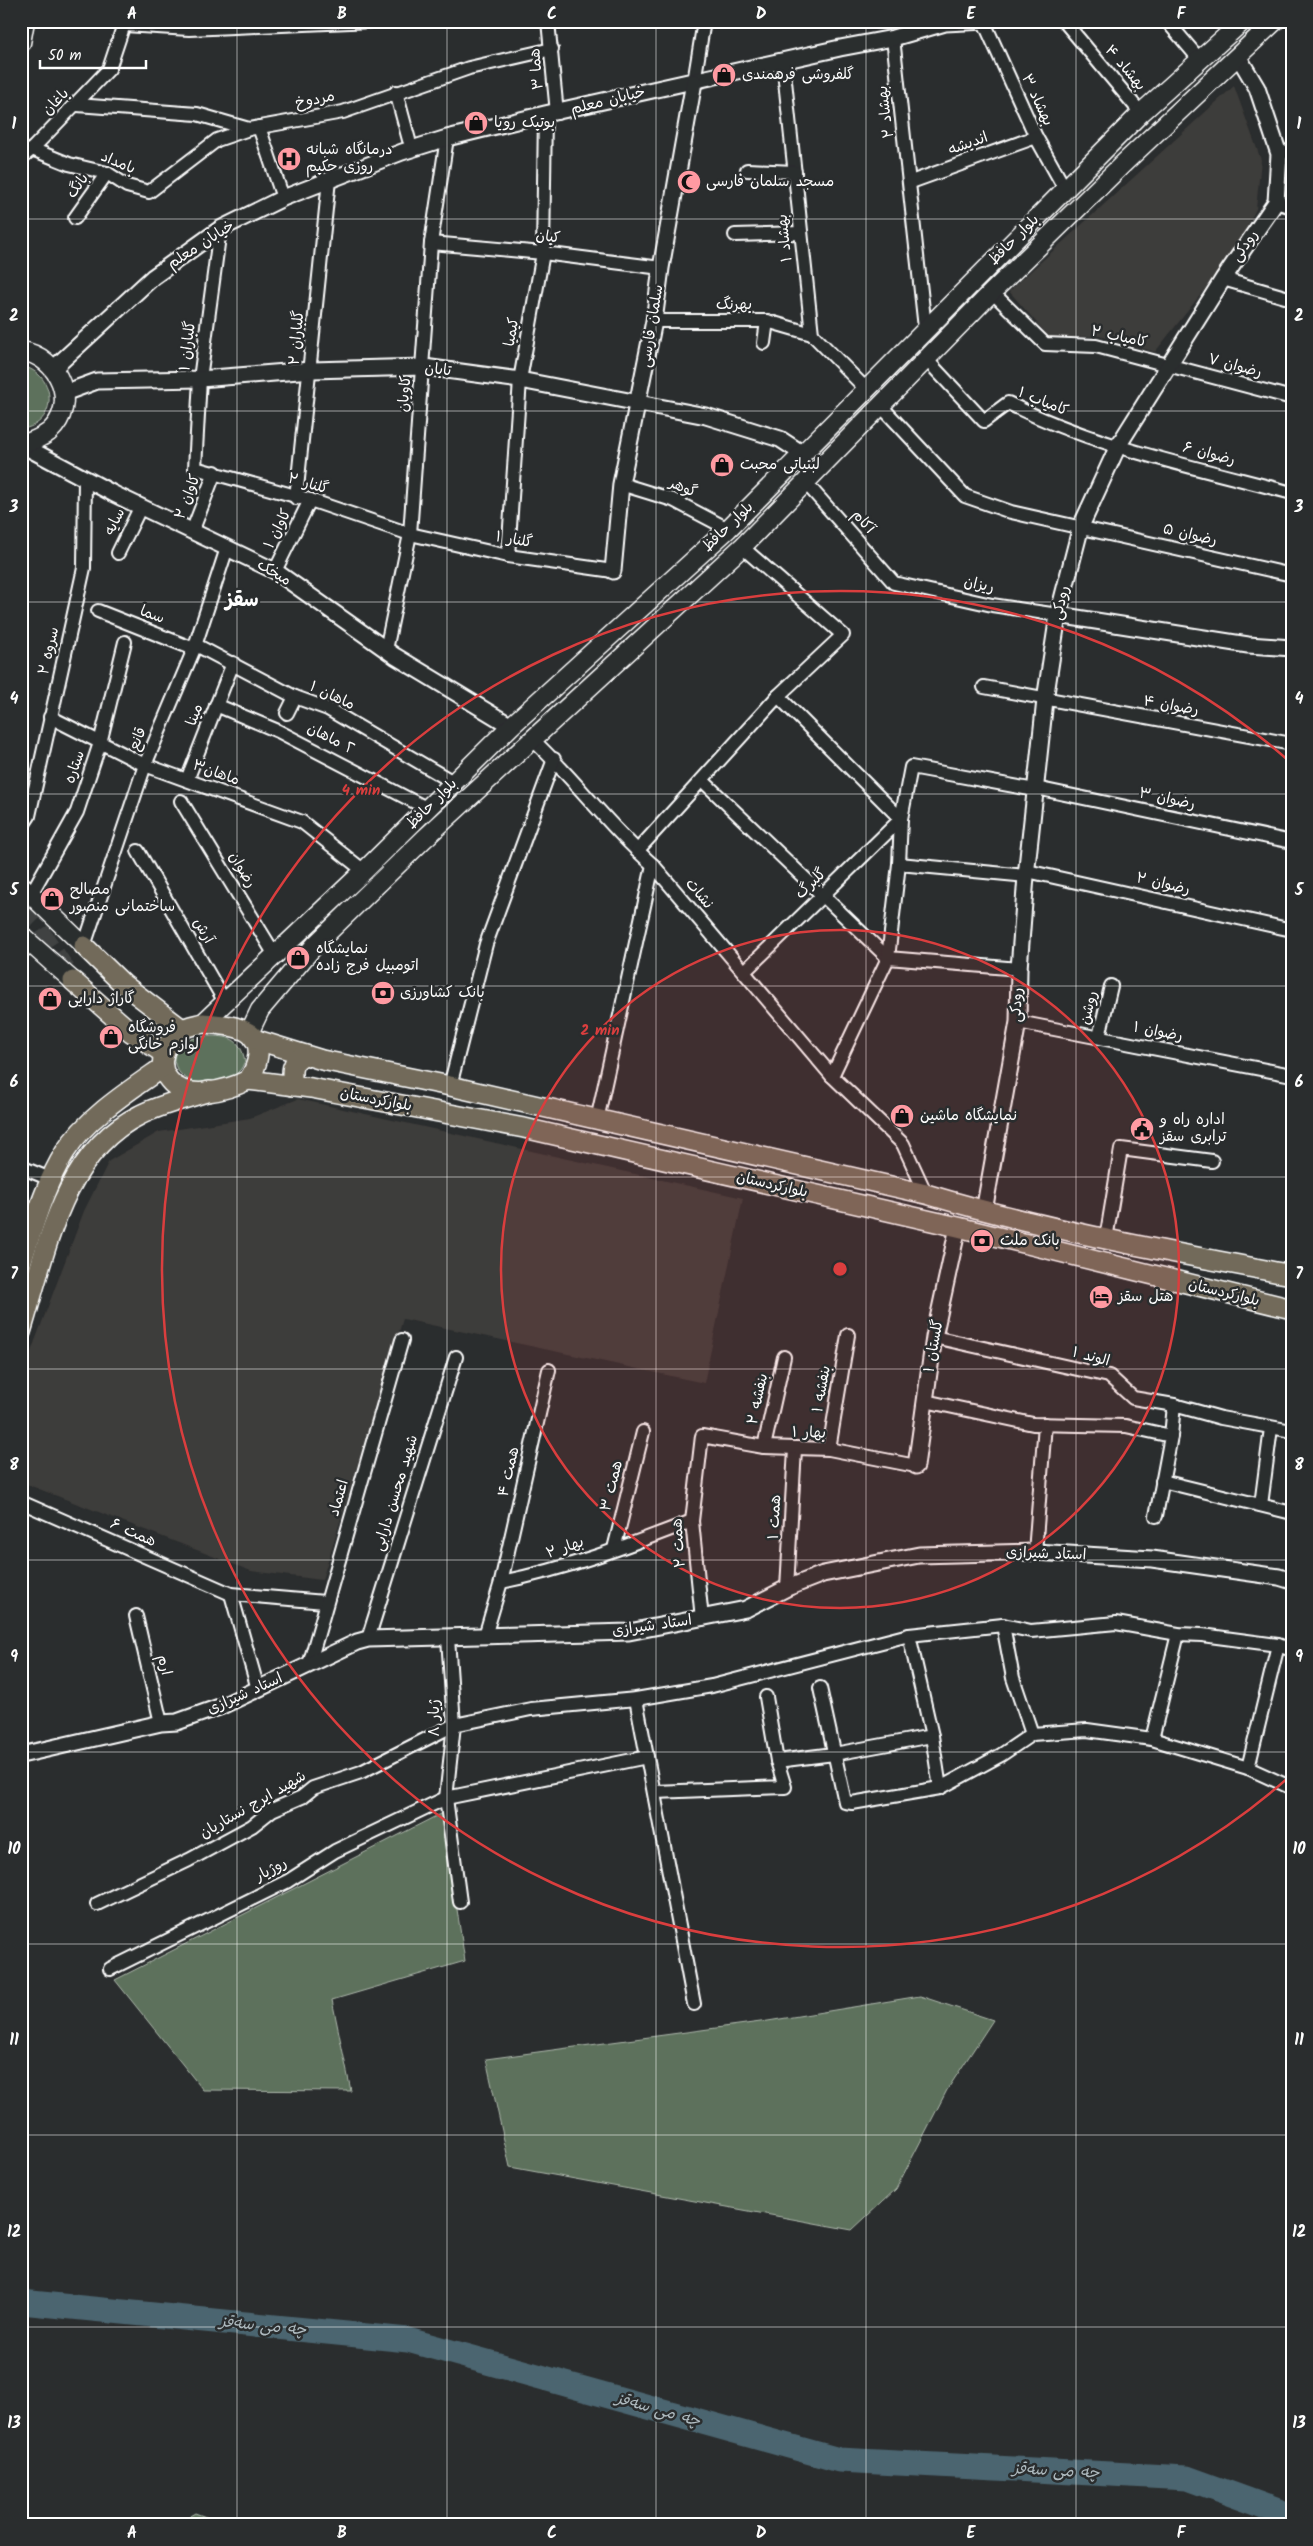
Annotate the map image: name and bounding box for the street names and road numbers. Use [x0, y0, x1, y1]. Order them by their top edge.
street label: بهشاد ۴ [1098, 40, 1152, 96]
street label: هما ۳ [523, 47, 551, 91]
street label: بهشاد ۳ [1014, 70, 1060, 130]
street label: خیابان معلم [568, 80, 648, 122]
street label: باغان [37, 83, 75, 121]
street label: مردوخ [293, 84, 337, 116]
street label: بهشاد ۲ [871, 84, 901, 140]
street label: اندیشه [945, 126, 991, 162]
street label: بامداد [97, 145, 139, 181]
street label: بانگ [61, 168, 95, 204]
street label: بلوار حافظ [983, 209, 1045, 271]
street label: بهشاد ۱ [771, 213, 799, 263]
street label: خیابان معلم [163, 214, 239, 276]
street label: کیان [534, 224, 562, 250]
street label: رودکی [1225, 225, 1265, 267]
street label: سلمان فارسی [634, 283, 670, 369]
street label: بهرنگ [716, 293, 752, 317]
street label: گلباران ۲ [283, 310, 311, 366]
street label: کیمیا [498, 316, 526, 348]
street label: کامیاب ۲ [1088, 319, 1150, 355]
street label: گلباران ۱ [173, 320, 203, 372]
street label: رضوان ۷ [1205, 347, 1265, 385]
street label: تابان [423, 357, 453, 383]
street label: کاویان [391, 375, 419, 413]
street label: کامیاب ۱ [1014, 381, 1072, 423]
street label: رضوان ۶ [1180, 435, 1238, 473]
street label: گلنار ۲ [285, 467, 331, 501]
street label: گوهر [663, 470, 701, 505]
street label: کاوان ۲ [168, 471, 208, 523]
street label: بلوار حافظ [697, 496, 759, 558]
street label: سایه [98, 504, 132, 540]
street label: آکام [845, 504, 881, 541]
street label: کاوان ۱ [258, 505, 298, 553]
street label: رضوان ۵ [1161, 517, 1219, 553]
street label: گلنار ۱ [494, 525, 534, 555]
street label: میخک [252, 553, 296, 593]
street label: ریزان [962, 570, 996, 600]
street label: رودکی [1045, 583, 1077, 623]
street label: سما [136, 599, 168, 631]
street label: سروه ۲ [32, 625, 66, 677]
street label: ماهان ۱ [305, 675, 359, 717]
street label: رضوان ۴ [1141, 689, 1201, 723]
street label: مینا [180, 700, 210, 730]
street label: ٢ ماهان [303, 717, 359, 761]
street label: قانع [122, 723, 154, 755]
street label: ستاره [58, 747, 92, 787]
street label: ماهان۳ [189, 753, 243, 793]
street label: بلوار حافظ [401, 773, 463, 835]
street label: رضوان ۳ [1137, 781, 1197, 817]
street label: رضوان [222, 847, 262, 893]
street label: گلبرگ [790, 863, 832, 905]
street label: رضوان ۲ [1134, 866, 1192, 902]
street label: نشات [679, 873, 719, 915]
street label: آرش [186, 914, 221, 950]
street label: رودکی [1004, 987, 1030, 1023]
street label: روشن [1073, 989, 1105, 1027]
street label: رضوان ۱ [1131, 1015, 1185, 1049]
street label: بلوارکردستان [338, 1081, 414, 1119]
street label: بلوارکردستان [734, 1165, 810, 1205]
street label: بلوارکردستان [1186, 1273, 1262, 1313]
street label: گلستان ۱ [918, 1318, 950, 1374]
street label: الوند ۱ [1069, 1340, 1113, 1374]
street label: بنفشه ۱ [806, 1364, 838, 1414]
street label: بنفشه ۲ [741, 1371, 775, 1427]
street label: بهار ۱ [791, 1420, 827, 1446]
street label: شهید محسن دارابی [367, 1432, 425, 1554]
street label: همت ۴ [492, 1445, 526, 1499]
street label: همت ۳ [594, 1458, 630, 1514]
street label: اعتماد [322, 1477, 356, 1519]
street label: همت ۱ [762, 1494, 788, 1540]
street label: همت ۶ [106, 1512, 160, 1554]
street label: همت ۲ [665, 1517, 693, 1569]
street label: بهار ۲ [543, 1530, 587, 1566]
street label: استاد شیرازی [1005, 1541, 1087, 1567]
street label: استاد شیرازی [610, 1609, 694, 1643]
street label: ارم [150, 1652, 178, 1678]
street label: استاد شیرازی [203, 1667, 287, 1721]
street label: ژیار ۸ [423, 1699, 447, 1737]
street label: شهید ایرج نستاریان [195, 1765, 311, 1845]
street label: روژیار [249, 1851, 292, 1889]

